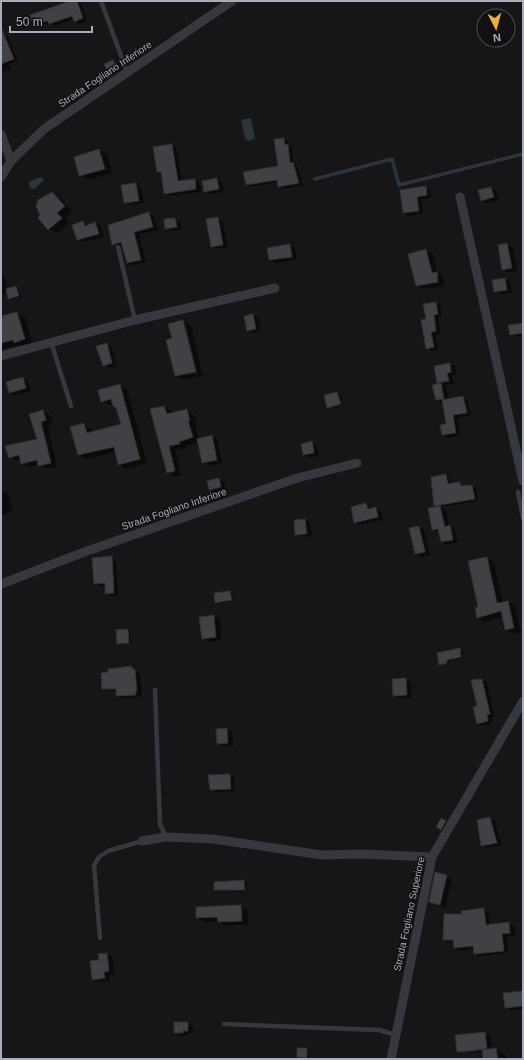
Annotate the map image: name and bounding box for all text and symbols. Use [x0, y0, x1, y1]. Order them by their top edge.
scale bar [10, 8, 92, 34]
north arrow [476, 8, 516, 48]
text: 50 m [16, 15, 43, 29]
text: N [492, 32, 502, 44]
street label: Strada Fogliano Inferiore [56, 38, 154, 109]
street label: Strada Fogliano Inferiore [120, 486, 228, 532]
street label: Strada Fogliano Superiore [391, 855, 427, 972]

